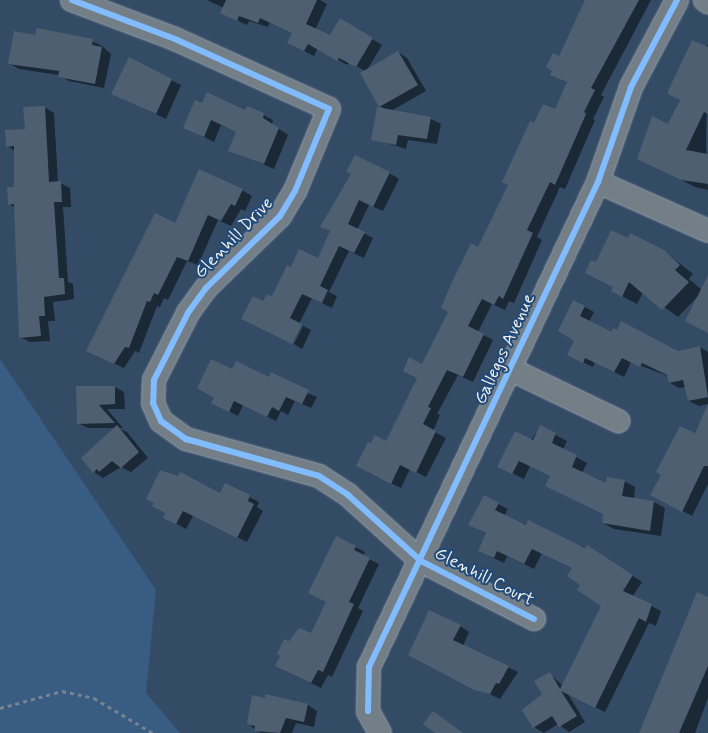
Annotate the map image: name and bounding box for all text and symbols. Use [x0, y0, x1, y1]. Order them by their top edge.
street label: Glenhill Drive [190, 193, 278, 283]
street label: Gallegos Avenue [470, 290, 540, 408]
street label: Glenhill Court [431, 543, 537, 611]

